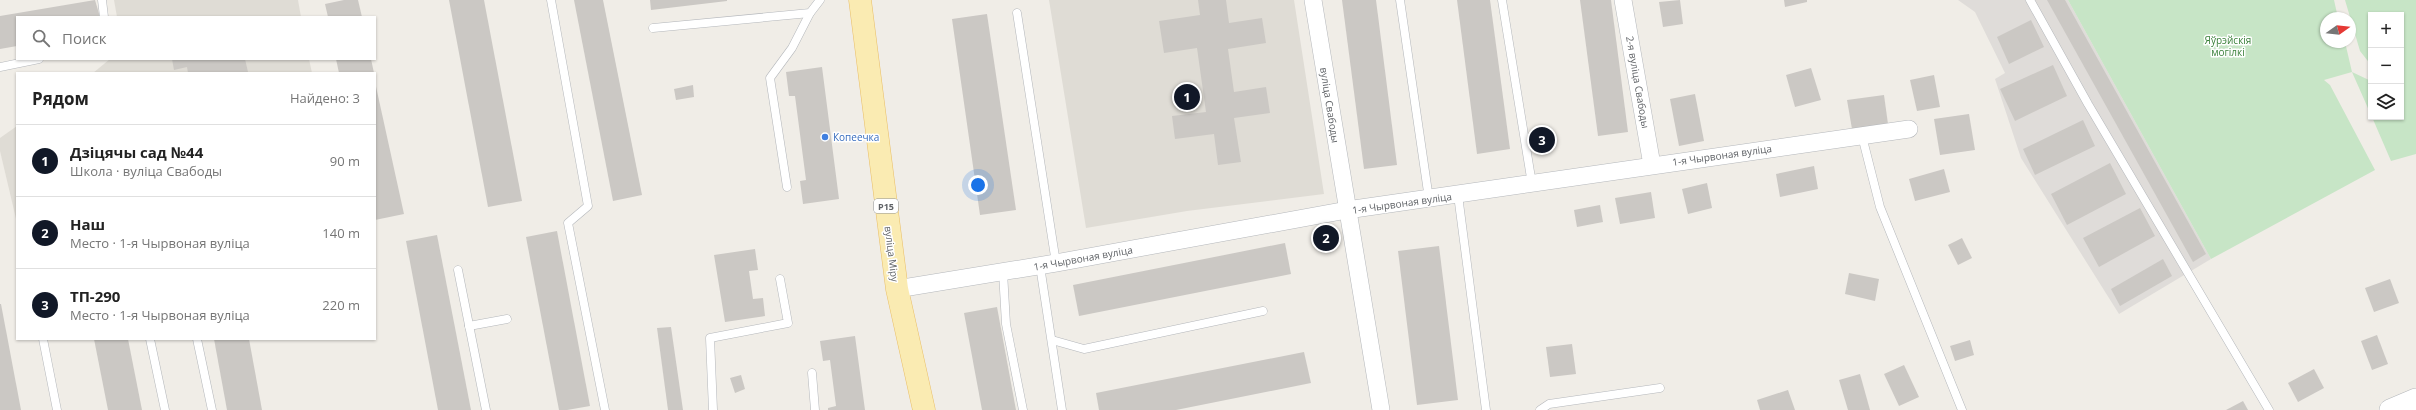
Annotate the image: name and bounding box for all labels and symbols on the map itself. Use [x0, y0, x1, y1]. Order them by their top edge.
north arrow [2320, 12, 2356, 48]
park label: Яўрэйскія могілкі [2205, 33, 2251, 59]
street label: 2-я вуліца Свабоды [1623, 35, 1653, 129]
street label: вуліца Свабоды [1317, 66, 1343, 144]
pin: 1 [1174, 82, 1200, 112]
pin: 3 [1529, 125, 1555, 155]
place label: Копеечка [833, 130, 879, 144]
marker: Копеечка [820, 132, 830, 142]
street label: 1-я Чырвоная вуліца [1671, 141, 1773, 169]
your location [968, 175, 988, 195]
street label: 1-я Чырвоная вуліца [1351, 189, 1453, 217]
road number: Р15 [874, 199, 898, 213]
pin: 2 [1313, 223, 1339, 253]
street label: вуліца Міру [882, 225, 902, 284]
street label: 1-я Чырвоная вуліца [1032, 242, 1134, 274]

